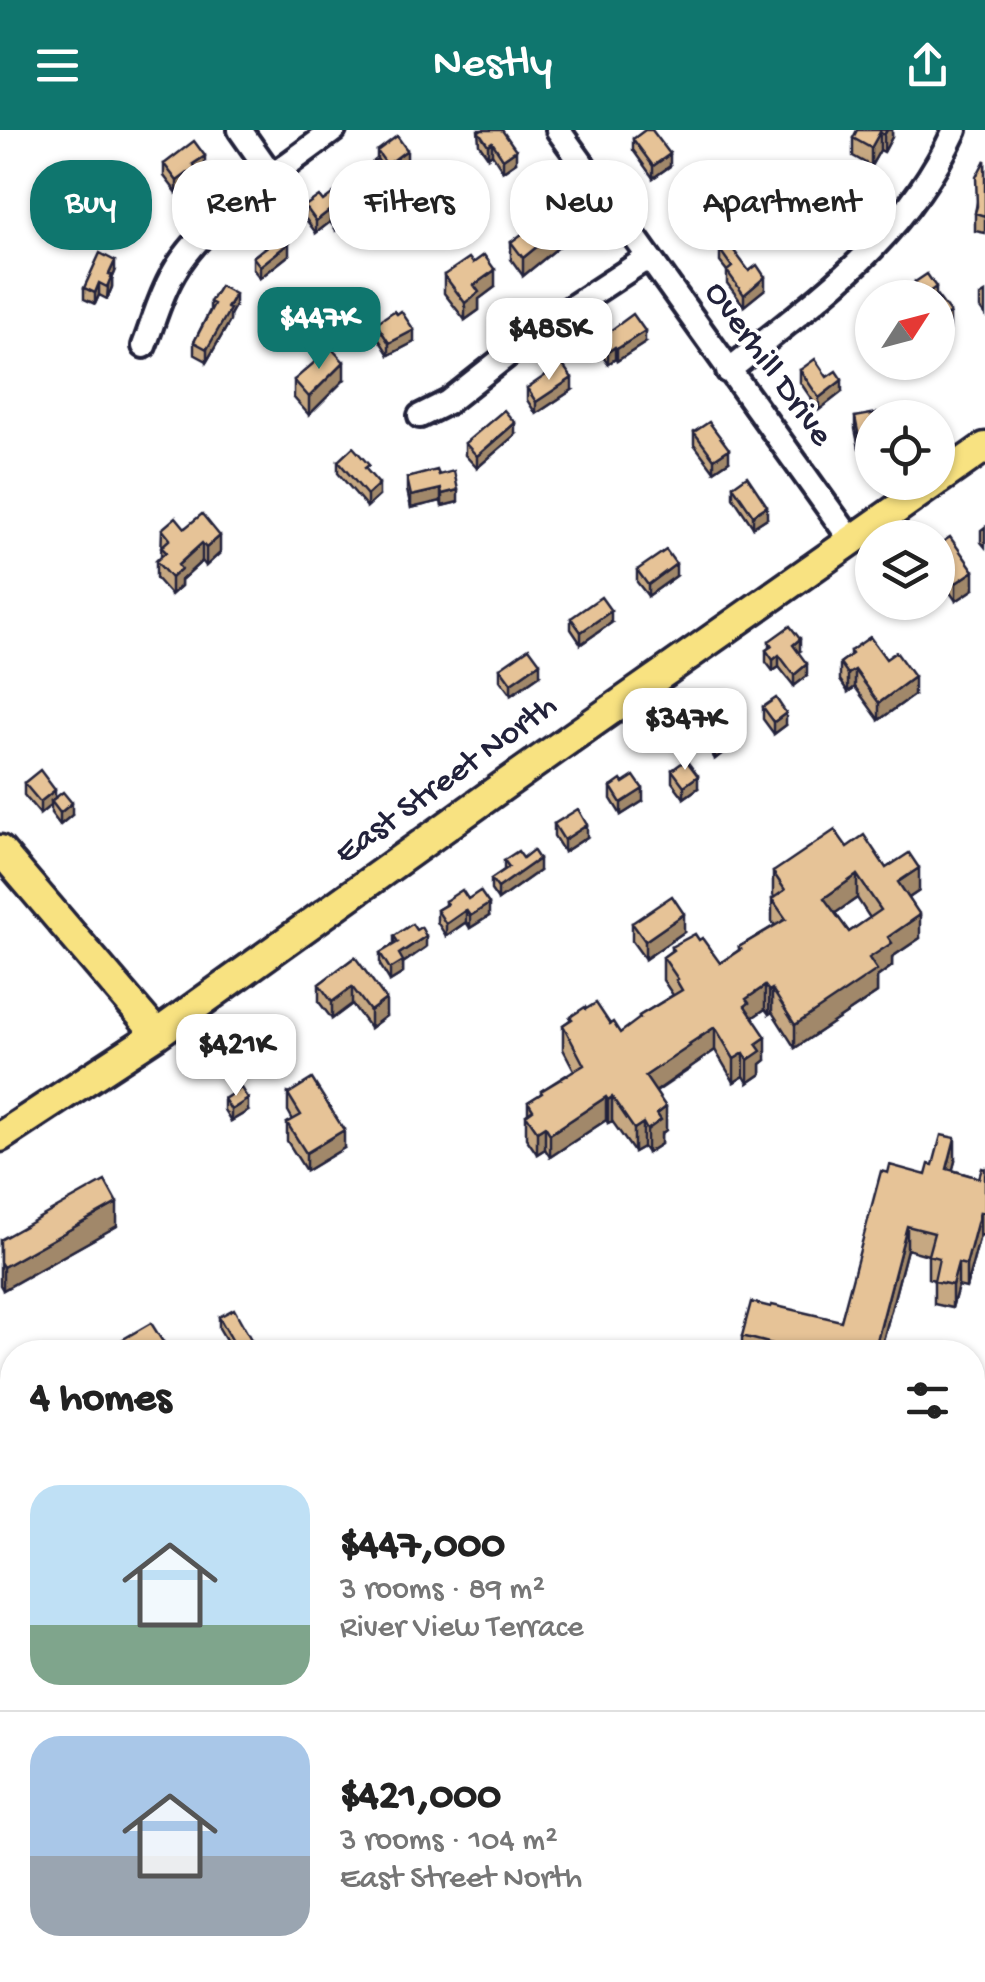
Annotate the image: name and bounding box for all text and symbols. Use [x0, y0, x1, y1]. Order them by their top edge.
icon: menu [30, 38, 85, 93]
icon: share [900, 38, 955, 93]
text: Nestly [433, 39, 552, 92]
chip: Buy [30, 160, 152, 250]
chip: Rent [172, 160, 309, 250]
chip: Filters [329, 160, 490, 250]
chip: New [510, 160, 648, 250]
chip: Apartment [668, 160, 896, 250]
street label: Overhill Drive [694, 275, 841, 456]
north arrow [855, 280, 955, 380]
map controls [855, 280, 955, 620]
pin: $447K [249, 287, 389, 372]
pin: $485K [479, 298, 619, 383]
text: $447K [280, 300, 358, 338]
text: $485K [508, 311, 590, 349]
button: locate [855, 400, 955, 500]
button: layers [855, 520, 955, 620]
street label: East Street North [328, 687, 566, 875]
pin: $347K [615, 688, 755, 773]
text: $347K [645, 701, 725, 739]
pin: $421K [166, 1014, 306, 1099]
text: $421K [198, 1027, 274, 1065]
icon: filters [900, 1373, 955, 1428]
text: 4 homes [30, 1376, 171, 1425]
text: $447,000 [340, 1523, 505, 1572]
icon: home [110, 1525, 230, 1645]
text: 3 rooms · 89 m² [340, 1572, 545, 1610]
text: River View Terrace [340, 1610, 584, 1648]
text: $421,000 [340, 1774, 501, 1823]
icon: home [110, 1776, 230, 1896]
text: 3 rooms · 104 m² [340, 1823, 558, 1861]
text: East Street North [340, 1861, 582, 1899]

